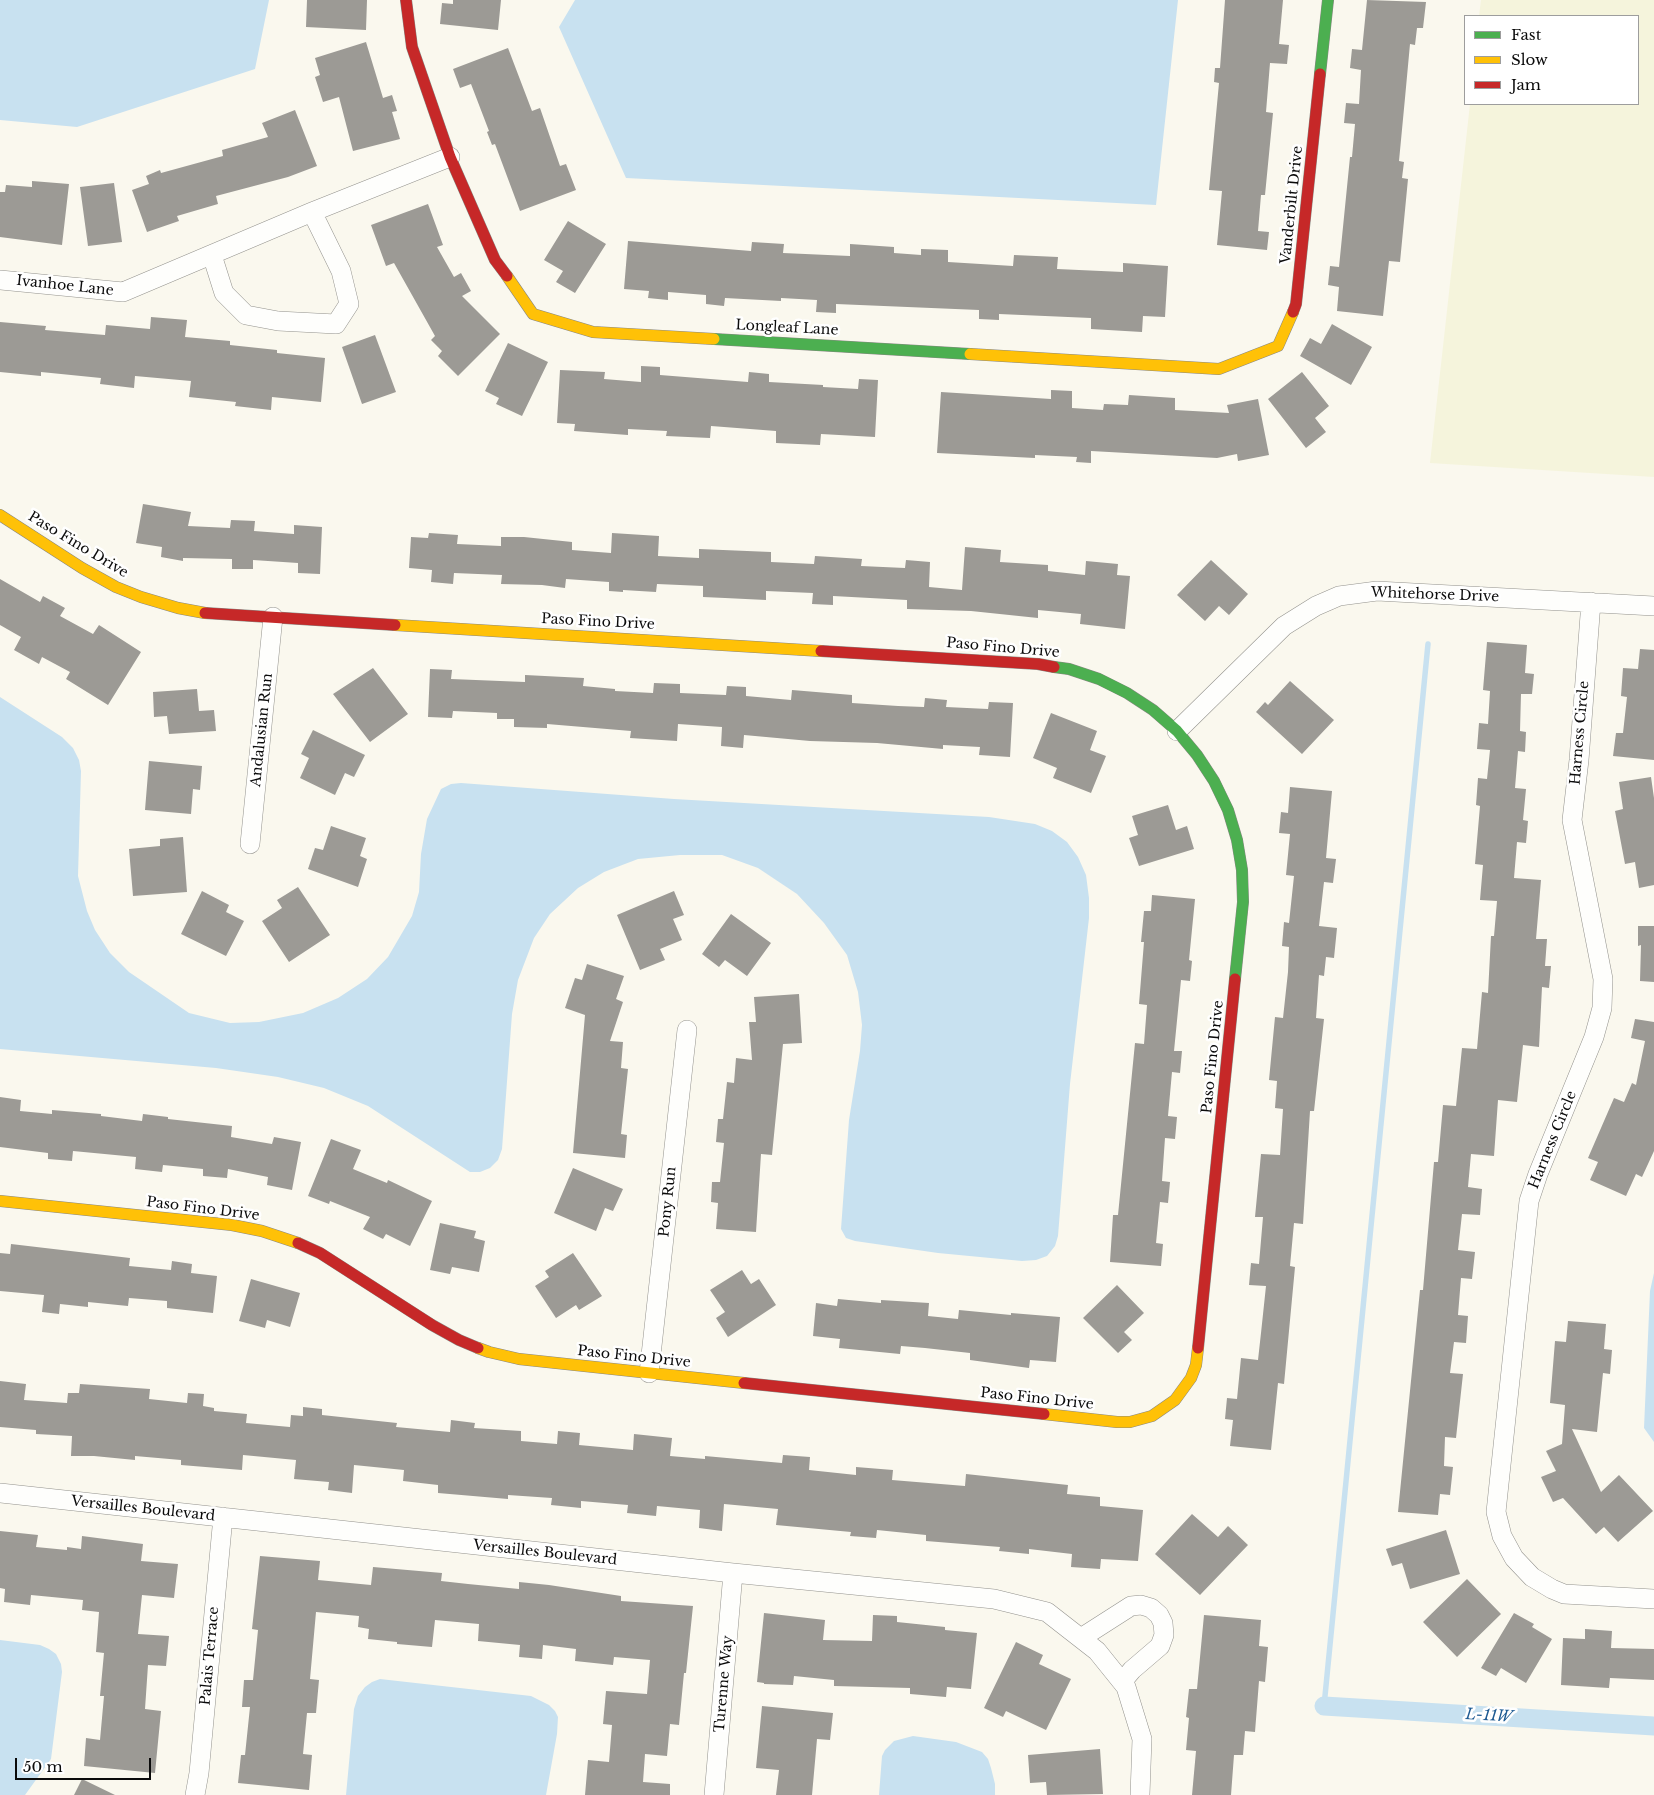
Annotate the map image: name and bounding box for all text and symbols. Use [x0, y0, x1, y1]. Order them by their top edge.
legend [1464, 15, 1639, 105]
text: Fast [1511, 25, 1541, 44]
text: Slow [1511, 50, 1548, 69]
text: Jam [1511, 75, 1541, 94]
street label: Vanderbilt Drive [1277, 145, 1307, 265]
street label: Ivanhoe Lane [16, 273, 114, 299]
street label: Longleaf Lane [735, 317, 839, 339]
street label: Paso Fino Drive [25, 509, 131, 581]
street label: Whitehorse Drive [1371, 584, 1499, 606]
street label: Paso Fino Drive [541, 611, 655, 633]
street label: Paso Fino Drive [946, 635, 1060, 661]
street label: Andalusian Run [248, 672, 276, 788]
street label: Harness Circle [1567, 680, 1593, 786]
street label: Paso Fino Drive [1199, 1000, 1227, 1114]
street label: Harness Circle [1526, 1088, 1580, 1192]
street label: Pony Run [656, 1166, 680, 1238]
street label: Paso Fino Drive [146, 1194, 260, 1224]
street label: Paso Fino Drive [577, 1343, 691, 1371]
street label: Paso Fino Drive [980, 1385, 1094, 1413]
street label: Versailles Boulevard [70, 1493, 216, 1525]
street label: Versailles Boulevard [472, 1537, 618, 1569]
street label: Palais Terrace [197, 1606, 223, 1706]
street label: Turenne Way [711, 1635, 737, 1733]
water label: L-11W [1465, 1706, 1513, 1726]
scale bar [18, 1748, 154, 1780]
text: 50 m [23, 1757, 63, 1776]

